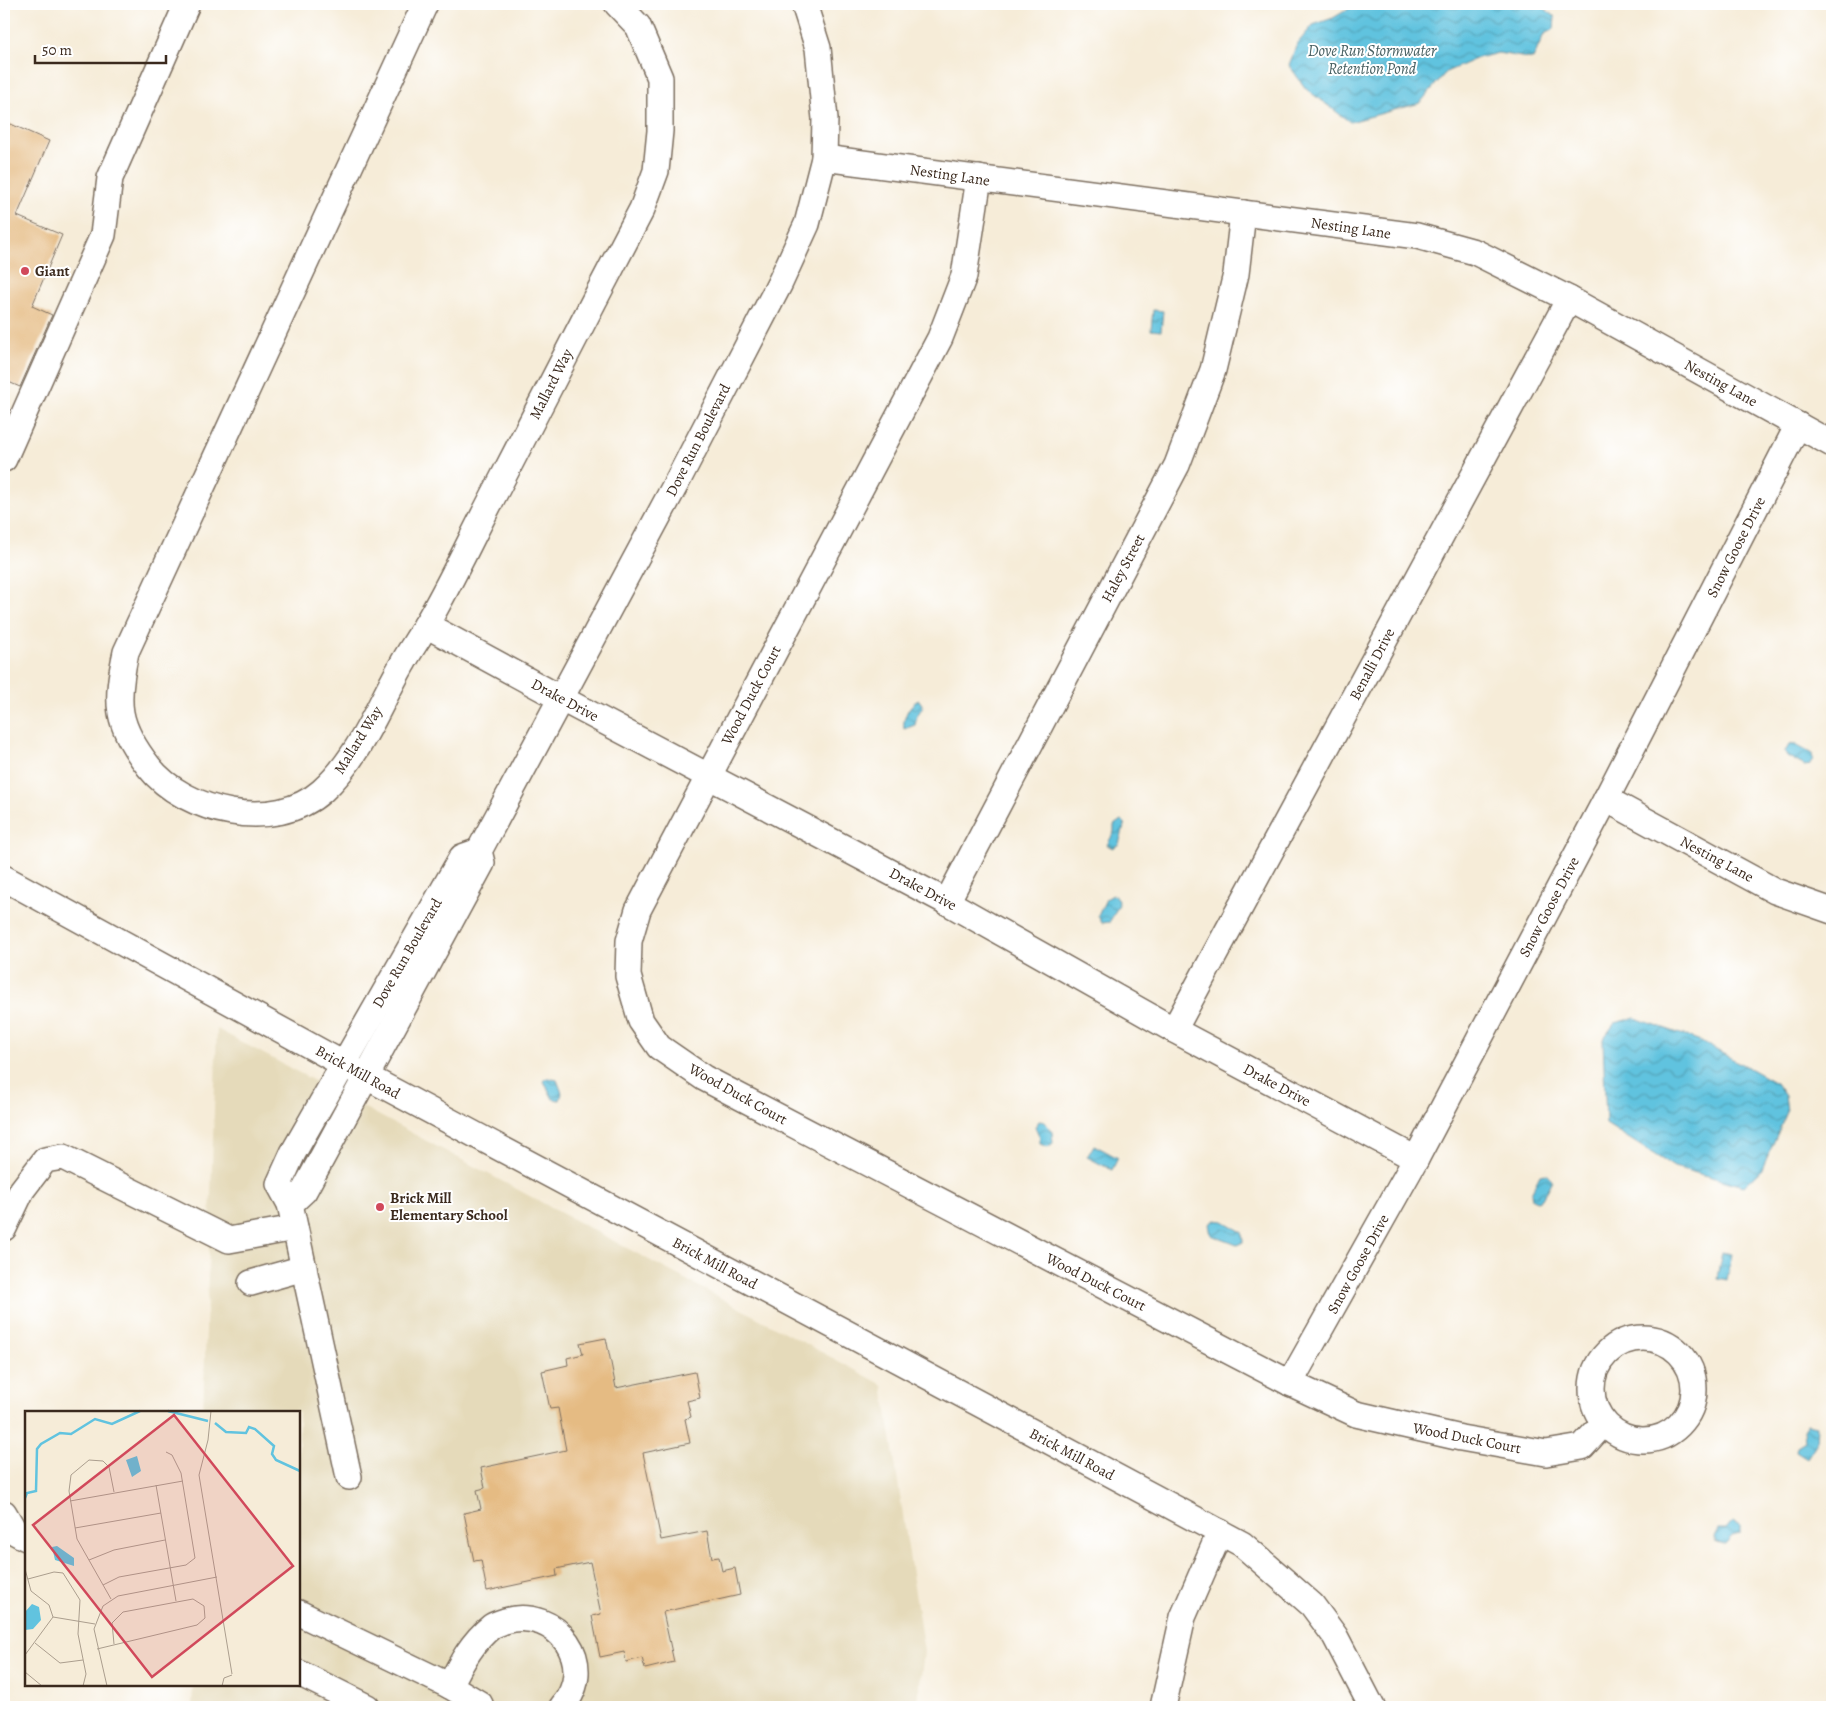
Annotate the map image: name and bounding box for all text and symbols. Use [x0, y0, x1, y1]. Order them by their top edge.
scale bar [35, 32, 166, 64]
text: 50 m [42, 40, 72, 60]
water label: Dove Run Stormwater Retention Pond [1308, 40, 1437, 80]
street label: Nesting Lane [909, 159, 992, 191]
street label: Nesting Lane [1310, 212, 1393, 244]
place label: Giant [35, 261, 70, 281]
marker: Giant [19, 265, 31, 277]
street label: Mallard Way [525, 345, 577, 423]
street label: Nesting Lane [1681, 355, 1761, 411]
street label: Dove Run Boulevard [661, 379, 735, 500]
street label: Snow Goose Drive [1702, 493, 1770, 601]
street label: Haley Street [1097, 530, 1149, 606]
street label: Benalli Drive [1345, 624, 1399, 704]
street label: Wood Duck Court [716, 642, 786, 749]
street label: Drake Drive [528, 674, 602, 726]
street label: Mallard Way [329, 702, 387, 778]
street label: Nesting Lane [1677, 831, 1758, 887]
street label: Snow Goose Drive [1514, 853, 1584, 961]
street label: Drake Drive [886, 863, 960, 915]
street label: Dove Run Boulevard [367, 894, 447, 1012]
street label: Brick Mill Road [312, 1040, 405, 1104]
street label: Wood Duck Court [684, 1058, 791, 1129]
street label: Drake Drive [1240, 1059, 1314, 1111]
place label: Brick Mill Elementary School [390, 1188, 508, 1225]
marker: Brick Mill Elementary School [374, 1201, 386, 1213]
street label: Snow Goose Drive [1322, 1210, 1394, 1317]
street label: Brick Mill Road [669, 1232, 762, 1294]
street label: Wood Duck Court [1042, 1248, 1149, 1316]
inset map [25, 1411, 300, 1686]
street label: Wood Duck Court [1410, 1418, 1523, 1458]
street label: Brick Mill Road [1026, 1423, 1119, 1485]

